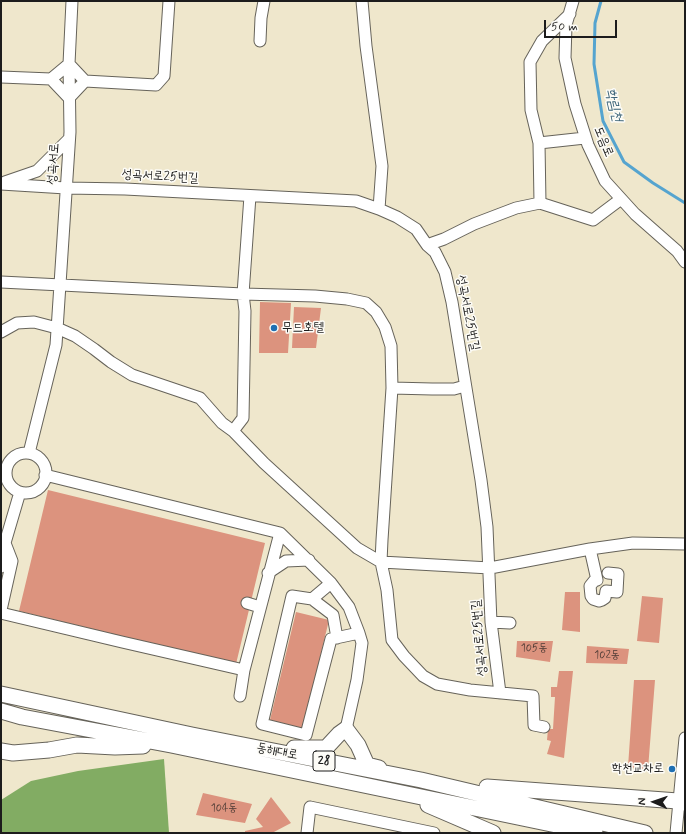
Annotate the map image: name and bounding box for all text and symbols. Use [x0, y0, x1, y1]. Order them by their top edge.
scale bar [546, 12, 619, 38]
text: 50 m [551, 19, 578, 35]
water label: 학림천 [601, 87, 625, 123]
street label: 도음로 [590, 125, 616, 159]
street label: 성곡서로 [45, 143, 63, 185]
street label: 성곡서로25번길 [121, 167, 199, 187]
street label: 성곡서로25번길 [452, 274, 482, 352]
place label: 무드호텔 [282, 320, 324, 336]
marker: 무드호텔 [269, 323, 279, 333]
street label: 성곡서로25번길 [469, 599, 491, 677]
house number: 105동 [521, 642, 547, 656]
house number: 102동 [594, 649, 620, 663]
street label: 동해대로 [255, 740, 299, 764]
road number: 28 [313, 751, 335, 771]
place label: 학천교차로 [612, 761, 664, 777]
marker: 학천교차로 [667, 764, 677, 774]
north arrow [634, 782, 674, 822]
text: N [635, 798, 649, 805]
house number: 104동 [211, 802, 237, 816]

